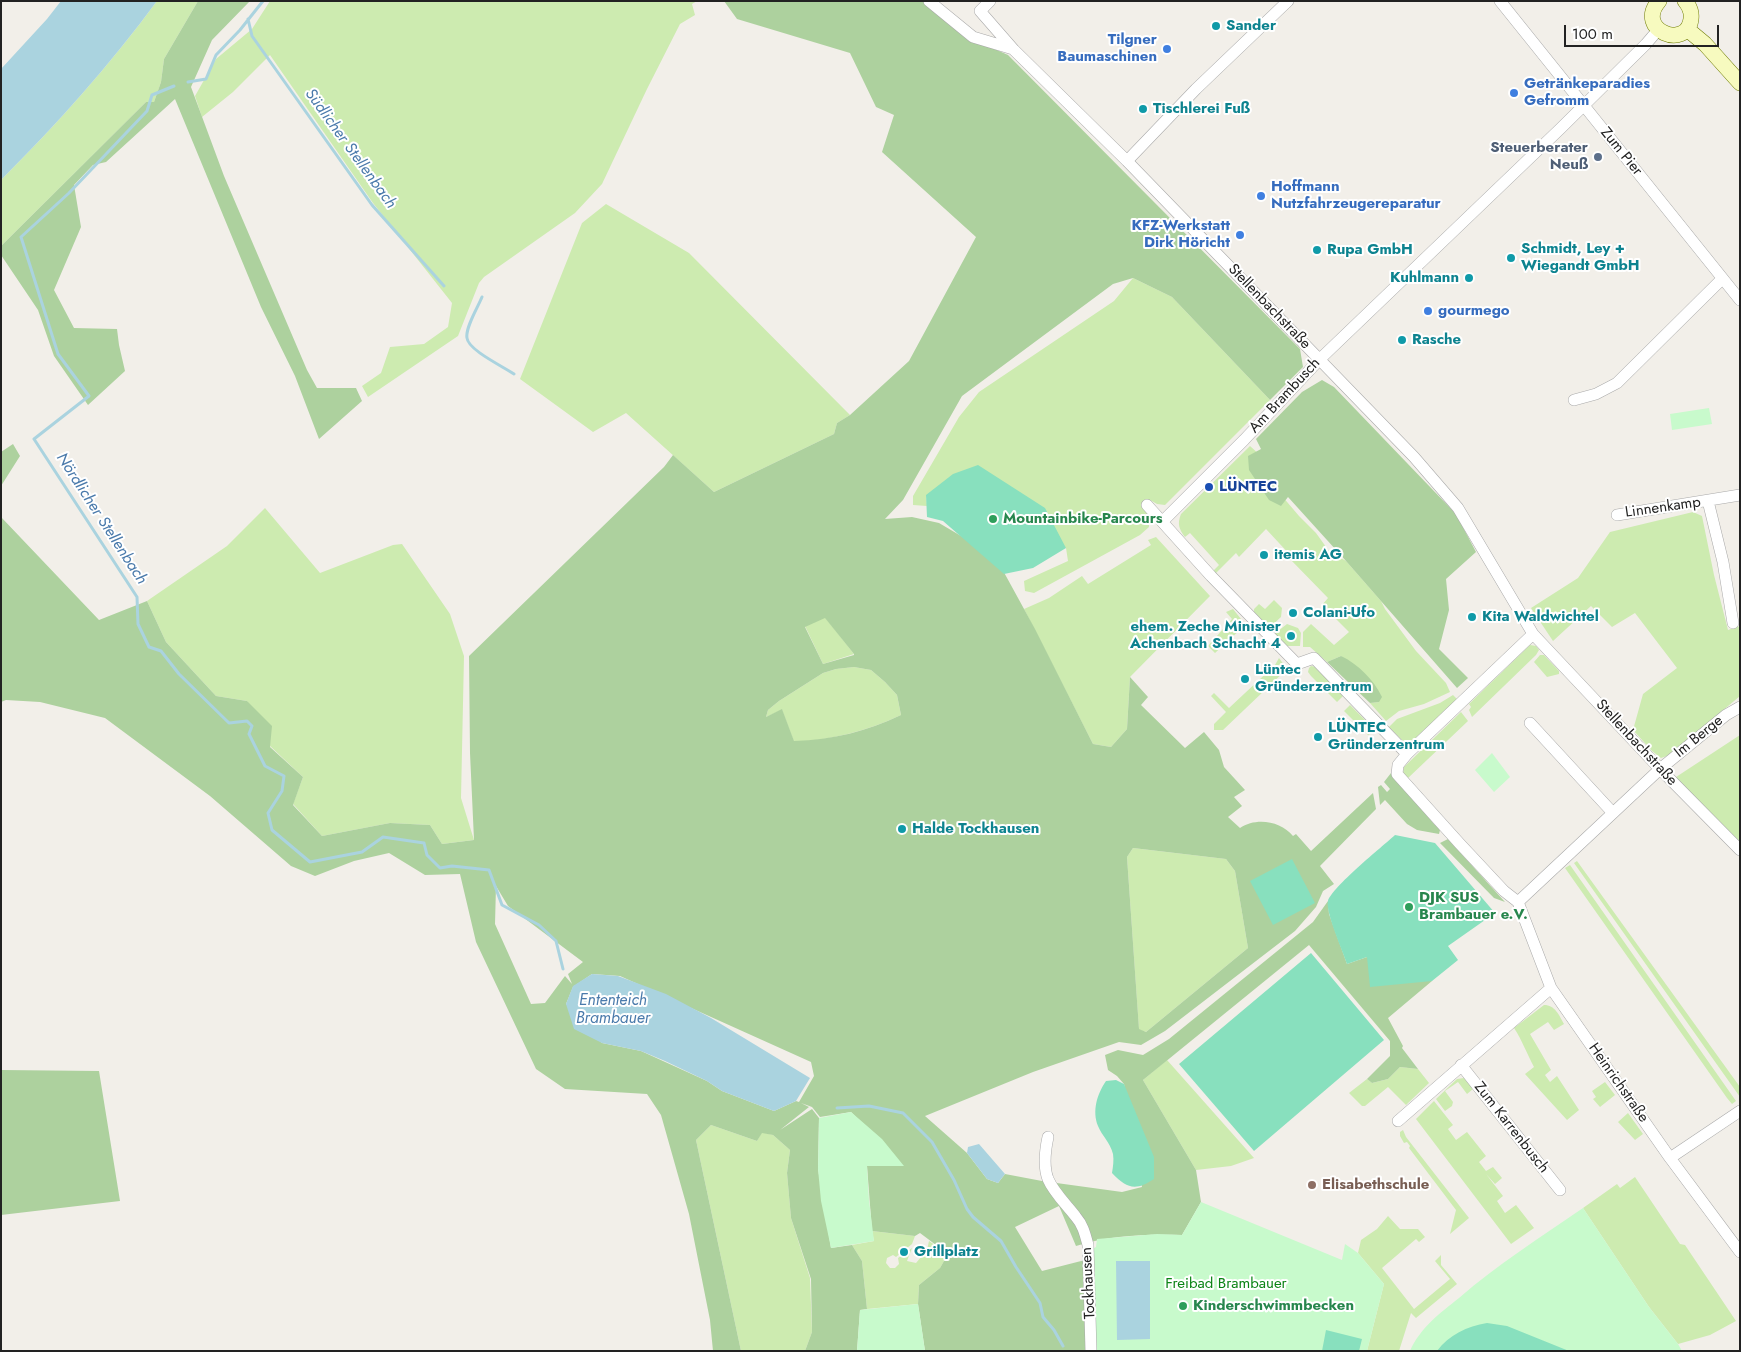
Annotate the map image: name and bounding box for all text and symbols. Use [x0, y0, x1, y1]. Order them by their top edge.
scale bar [1566, 15, 1721, 47]
place label: Sander [1226, 17, 1276, 35]
marker: Sander [1210, 20, 1222, 32]
text: 100 m [1572, 23, 1613, 45]
place label: Tilgner Baumaschinen [1057, 31, 1157, 66]
marker: Tilgner Baumaschinen [1161, 43, 1173, 55]
place label: Getränkeparadies Gefromm [1524, 75, 1650, 110]
water label: Südlicher Stellenbach [300, 85, 400, 213]
marker: Getränkeparadies Gefromm [1508, 87, 1520, 99]
place label: Tischlerei Fuß [1153, 100, 1250, 118]
marker: Tischlerei Fuß [1137, 103, 1149, 115]
street label: Zum Pier [1596, 124, 1646, 180]
place label: Steuerberater Neuß [1490, 139, 1588, 174]
marker: Steuerberater Neuß [1592, 151, 1604, 163]
place label: Hoffmann Nutzfahrzeugereparatur [1271, 178, 1441, 213]
marker: Hoffmann Nutzfahrzeugereparatur [1255, 190, 1267, 202]
place label: KFZ-Werkstatt Dirk Höricht [1132, 217, 1230, 252]
marker: KFZ-Werkstatt Dirk Höricht [1234, 229, 1246, 241]
place label: Schmidt, Ley + Wiegandt GmbH [1521, 240, 1640, 275]
place label: Rupa GmbH [1327, 241, 1413, 259]
marker: Rupa GmbH [1311, 244, 1323, 256]
marker: Schmidt, Ley + Wiegandt GmbH [1505, 252, 1517, 264]
street label: Stellenbachstraße [1224, 261, 1314, 353]
place label: Kuhlmann [1390, 269, 1459, 287]
marker: Kuhlmann [1463, 272, 1475, 284]
place label: gourmego [1438, 302, 1510, 320]
marker: gourmego [1422, 305, 1434, 317]
place label: Rasche [1412, 331, 1461, 349]
marker: Rasche [1396, 334, 1408, 346]
street label: Am Brambusch [1246, 355, 1324, 437]
water label: Nördlicher Stellenbach [51, 450, 151, 588]
place label: LÜNTEC [1219, 478, 1277, 496]
marker: LÜNTEC [1203, 481, 1215, 493]
street label: Linnenkamp [1624, 494, 1702, 522]
place label: Mountainbike-Parcours [1003, 510, 1163, 528]
marker: Mountainbike-Parcours [987, 513, 999, 525]
place label: itemis AG [1274, 546, 1342, 564]
marker: itemis AG [1258, 549, 1270, 561]
place label: Colani-Ufo [1303, 604, 1375, 622]
marker: Colani-Ufo [1287, 607, 1299, 619]
place label: Kita Waldwichtel [1482, 608, 1599, 626]
marker: Kita Waldwichtel [1466, 611, 1478, 623]
place label: ehem. Zeche Minister Achenbach Schacht 4 [1130, 618, 1281, 653]
marker: ehem. Zeche Minister Achenbach Schacht 4 [1285, 630, 1297, 642]
place label: Lüntec Gründerzentrum [1255, 661, 1372, 696]
marker: Lüntec Gründerzentrum [1239, 673, 1251, 685]
street label: Stellenbachstraße [1592, 696, 1680, 790]
street label: Im Berge [1671, 712, 1727, 762]
place label: LÜNTEC Gründerzentrum [1328, 719, 1445, 754]
marker: LÜNTEC Gründerzentrum [1312, 731, 1324, 743]
place label: Halde Tockhausen [912, 820, 1039, 838]
marker: Halde Tockhausen [896, 823, 908, 835]
place label: DJK SUS Brambauer e.V. [1419, 889, 1528, 924]
marker: DJK SUS Brambauer e.V. [1403, 901, 1415, 913]
water label: Ententeich Brambauer [576, 991, 650, 1029]
street label: Heinrichstraße [1584, 1040, 1652, 1126]
street label: Zum Karrenbusch [1470, 1079, 1552, 1177]
place label: Elisabethschule [1322, 1176, 1429, 1194]
marker: Elisabethschule [1306, 1179, 1318, 1191]
place label: Grillplatz [914, 1243, 979, 1261]
marker: Grillplatz [898, 1246, 910, 1258]
street label: Tockhausen [1078, 1247, 1100, 1319]
park label: Freibad Brambauer [1165, 1275, 1287, 1293]
place label: Kinderschwimmbecken [1193, 1297, 1354, 1315]
marker: Kinderschwimmbecken [1177, 1300, 1189, 1312]

